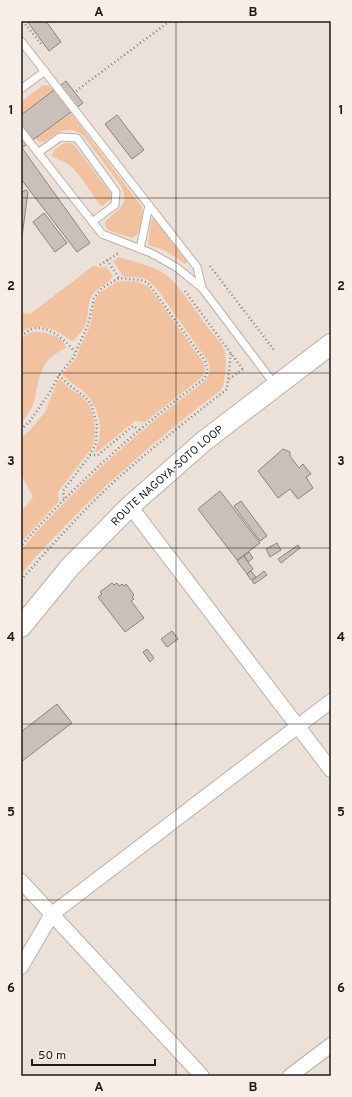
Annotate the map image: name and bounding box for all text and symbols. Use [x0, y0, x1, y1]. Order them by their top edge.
text: A [94, 5, 104, 21]
text: B [249, 5, 258, 21]
text: 1 [8, 103, 14, 119]
text: 1 [338, 103, 344, 119]
text: 2 [7, 279, 15, 295]
text: 2 [337, 279, 345, 295]
street label: ROUTE NAGOYA-SOTO LOOP [108, 423, 227, 529]
text: 3 [7, 454, 15, 470]
text: 3 [337, 454, 345, 470]
text: 4 [7, 630, 15, 646]
text: 4 [337, 630, 345, 646]
text: 5 [7, 805, 15, 821]
text: 5 [337, 805, 345, 821]
text: 6 [7, 981, 15, 997]
text: 6 [337, 981, 345, 997]
scale bar [32, 1041, 155, 1067]
text: 50 m [38, 1048, 66, 1064]
text: A [94, 1080, 104, 1096]
text: B [249, 1080, 258, 1096]

